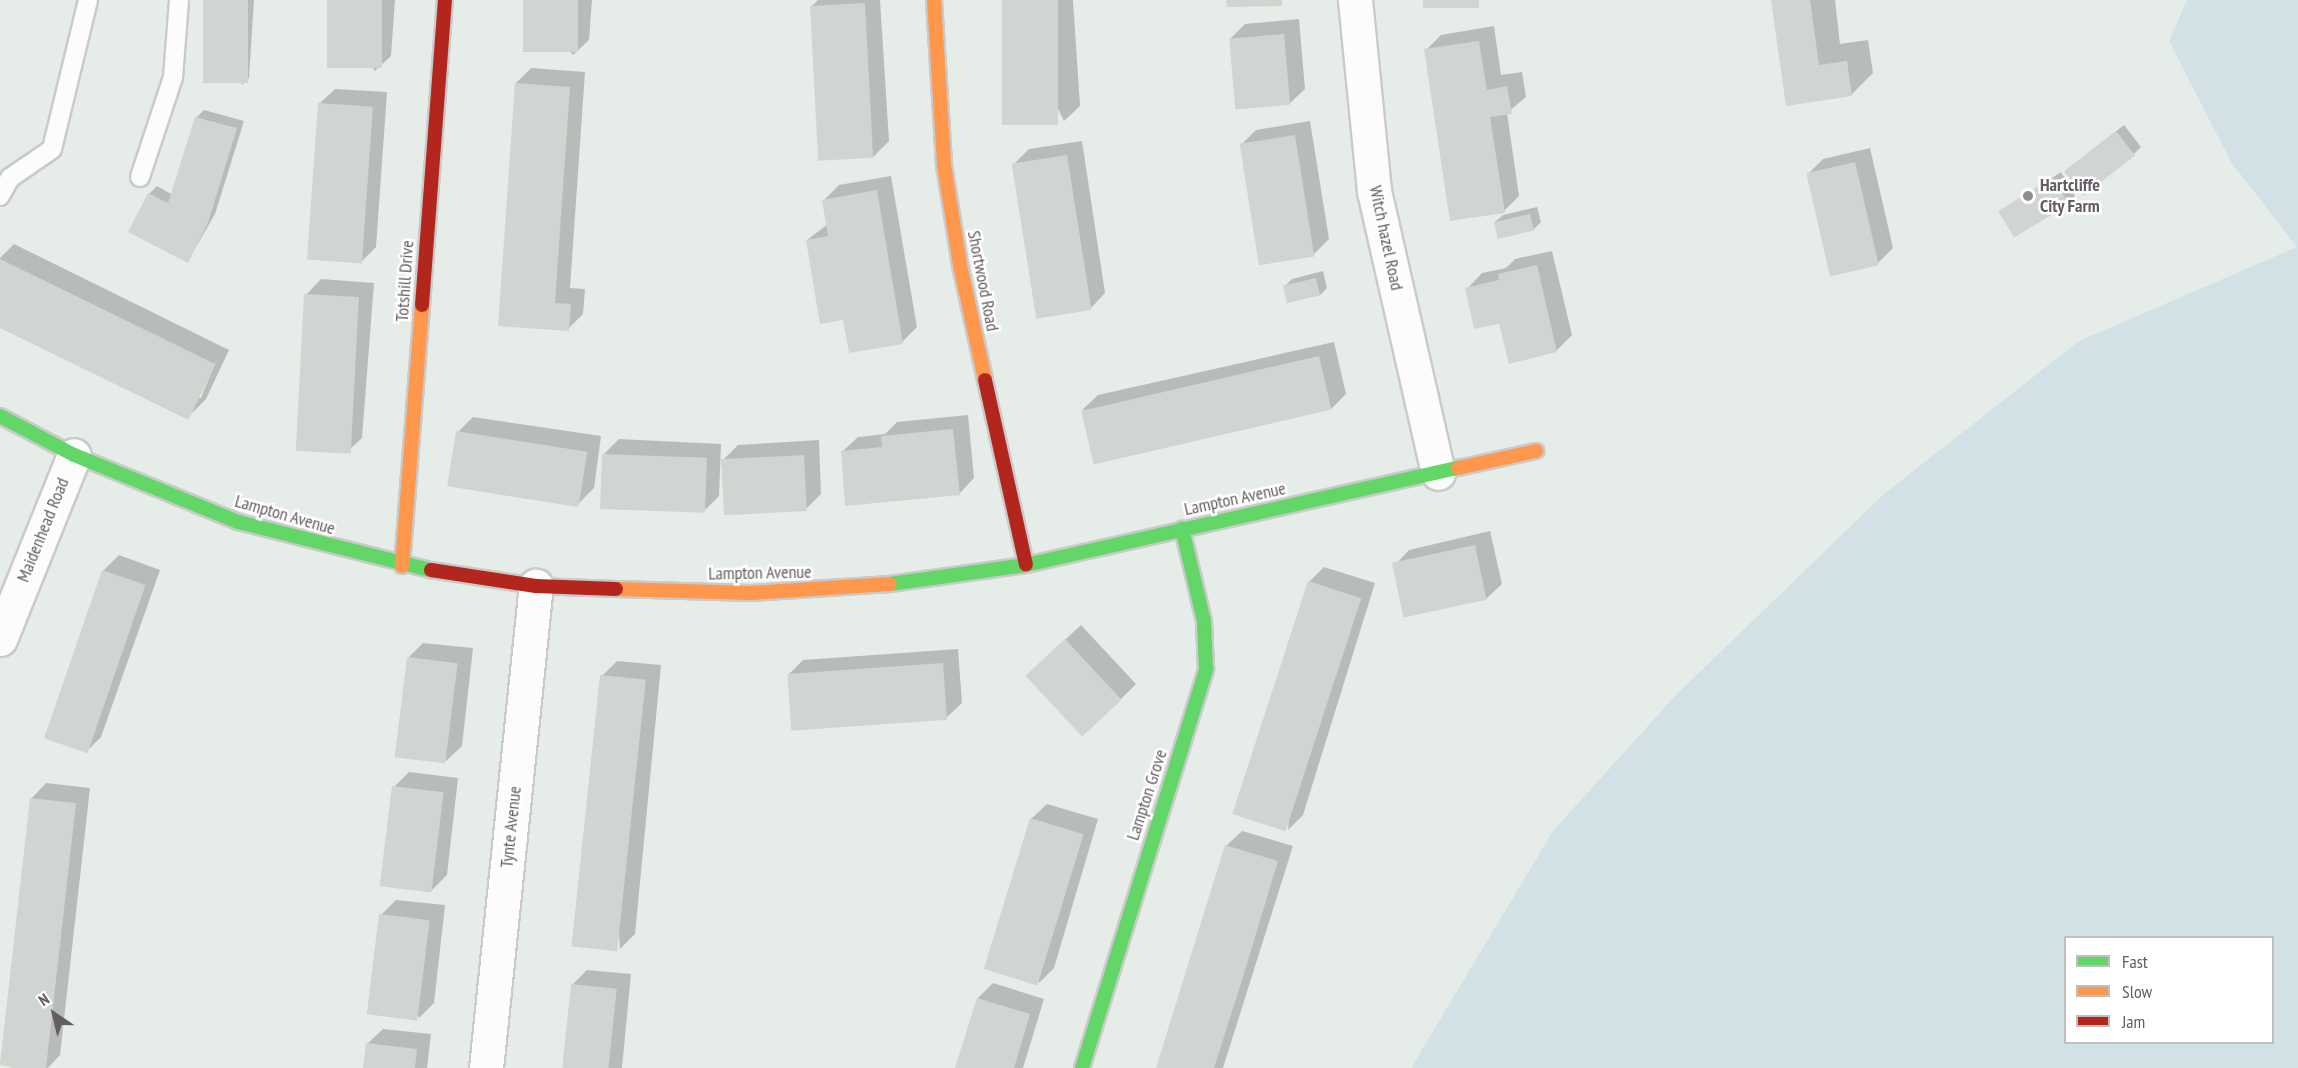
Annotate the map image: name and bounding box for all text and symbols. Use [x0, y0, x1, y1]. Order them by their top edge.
place label: Hartcliffe City Farm [2040, 175, 2100, 218]
street label: Witch hazel Road [1364, 184, 1408, 292]
marker: Hartcliffe City Farm [2021, 189, 2035, 203]
street label: Shortwood Road [963, 229, 1003, 333]
street label: Totshill Drive [391, 239, 419, 323]
street label: Maidenhead Road [12, 475, 74, 585]
street label: Lampton Avenue [1182, 478, 1288, 520]
street label: Lampton Avenue [232, 490, 338, 540]
street label: Lampton Avenue [708, 561, 812, 585]
street label: Lampton Grove [1122, 747, 1172, 843]
street label: Tynte Avenue [496, 785, 526, 869]
legend [2064, 936, 2274, 1044]
text: Fast [2122, 950, 2148, 973]
text: Slow [2122, 980, 2152, 1003]
north arrow [24, 984, 84, 1044]
text: N [34, 989, 53, 1010]
text: Jam [2122, 1010, 2145, 1033]

